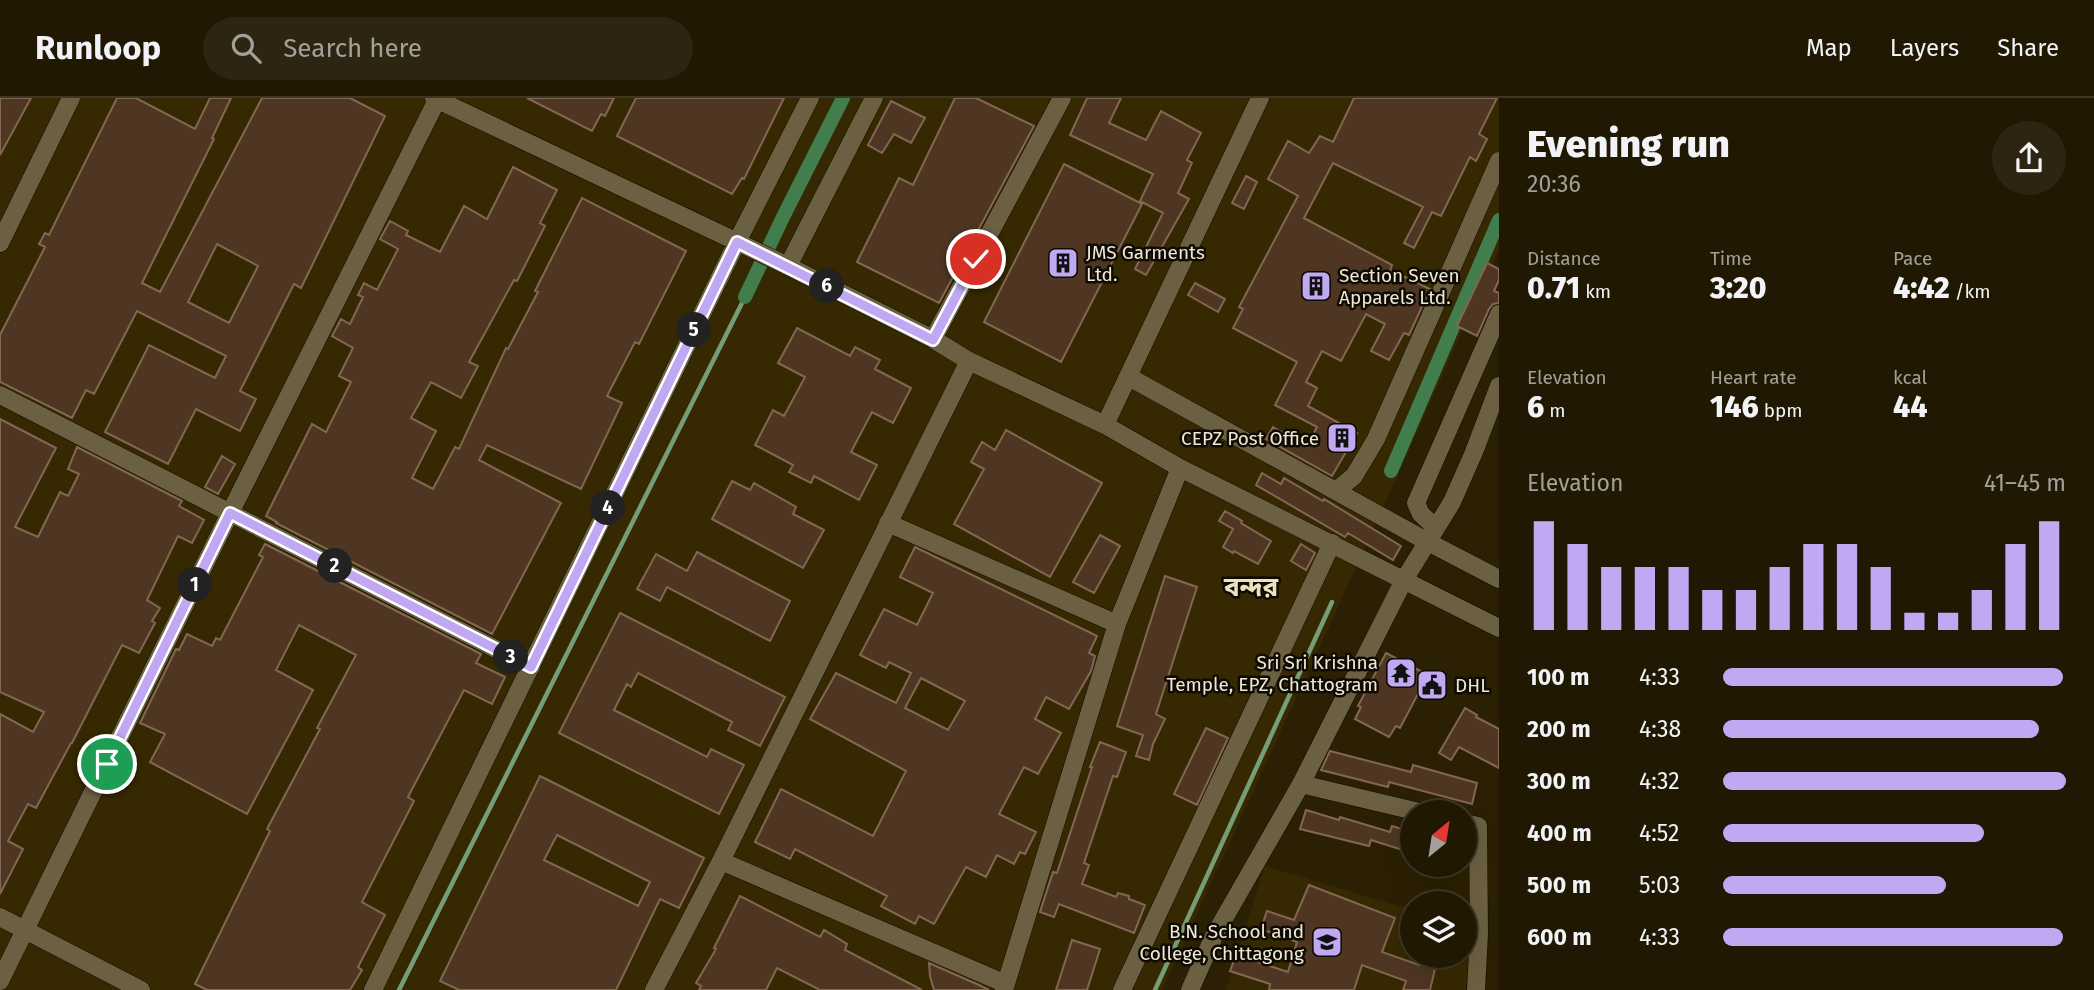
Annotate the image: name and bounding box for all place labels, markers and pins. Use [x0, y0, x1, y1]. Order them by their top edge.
pin [946, 229, 1006, 289]
place label: JMS Garments Ltd. [1086, 241, 1205, 286]
building icon: JMS Garments Ltd. [1046, 246, 1080, 280]
place label: Section Seven Apparels Ltd. [1339, 264, 1460, 309]
pin: 6 [810, 268, 844, 304]
building icon: Section Seven Apparels Ltd. [1299, 269, 1333, 303]
pin: 5 [676, 313, 712, 348]
building icon: CEPZ Post Office [1325, 421, 1359, 455]
place label: CEPZ Post Office [1181, 427, 1319, 450]
pin: 4 [590, 490, 626, 526]
pin: 2 [318, 548, 352, 584]
pin: 1 [178, 568, 212, 602]
pin: 3 [494, 640, 528, 674]
place label: Sri Sri Krishna Temple, EPZ, Chattogram [1166, 651, 1378, 696]
temple icon: Sri Sri Krishna Temple, EPZ, Chattogram [1384, 656, 1418, 690]
public building icon: DHL [1415, 668, 1449, 702]
place label: DHL [1455, 674, 1490, 697]
pin [77, 734, 137, 794]
place label: B.N. School and College, Chittagong [1140, 920, 1304, 965]
school or university icon: B.N. School and College, Chittagong [1310, 925, 1344, 959]

